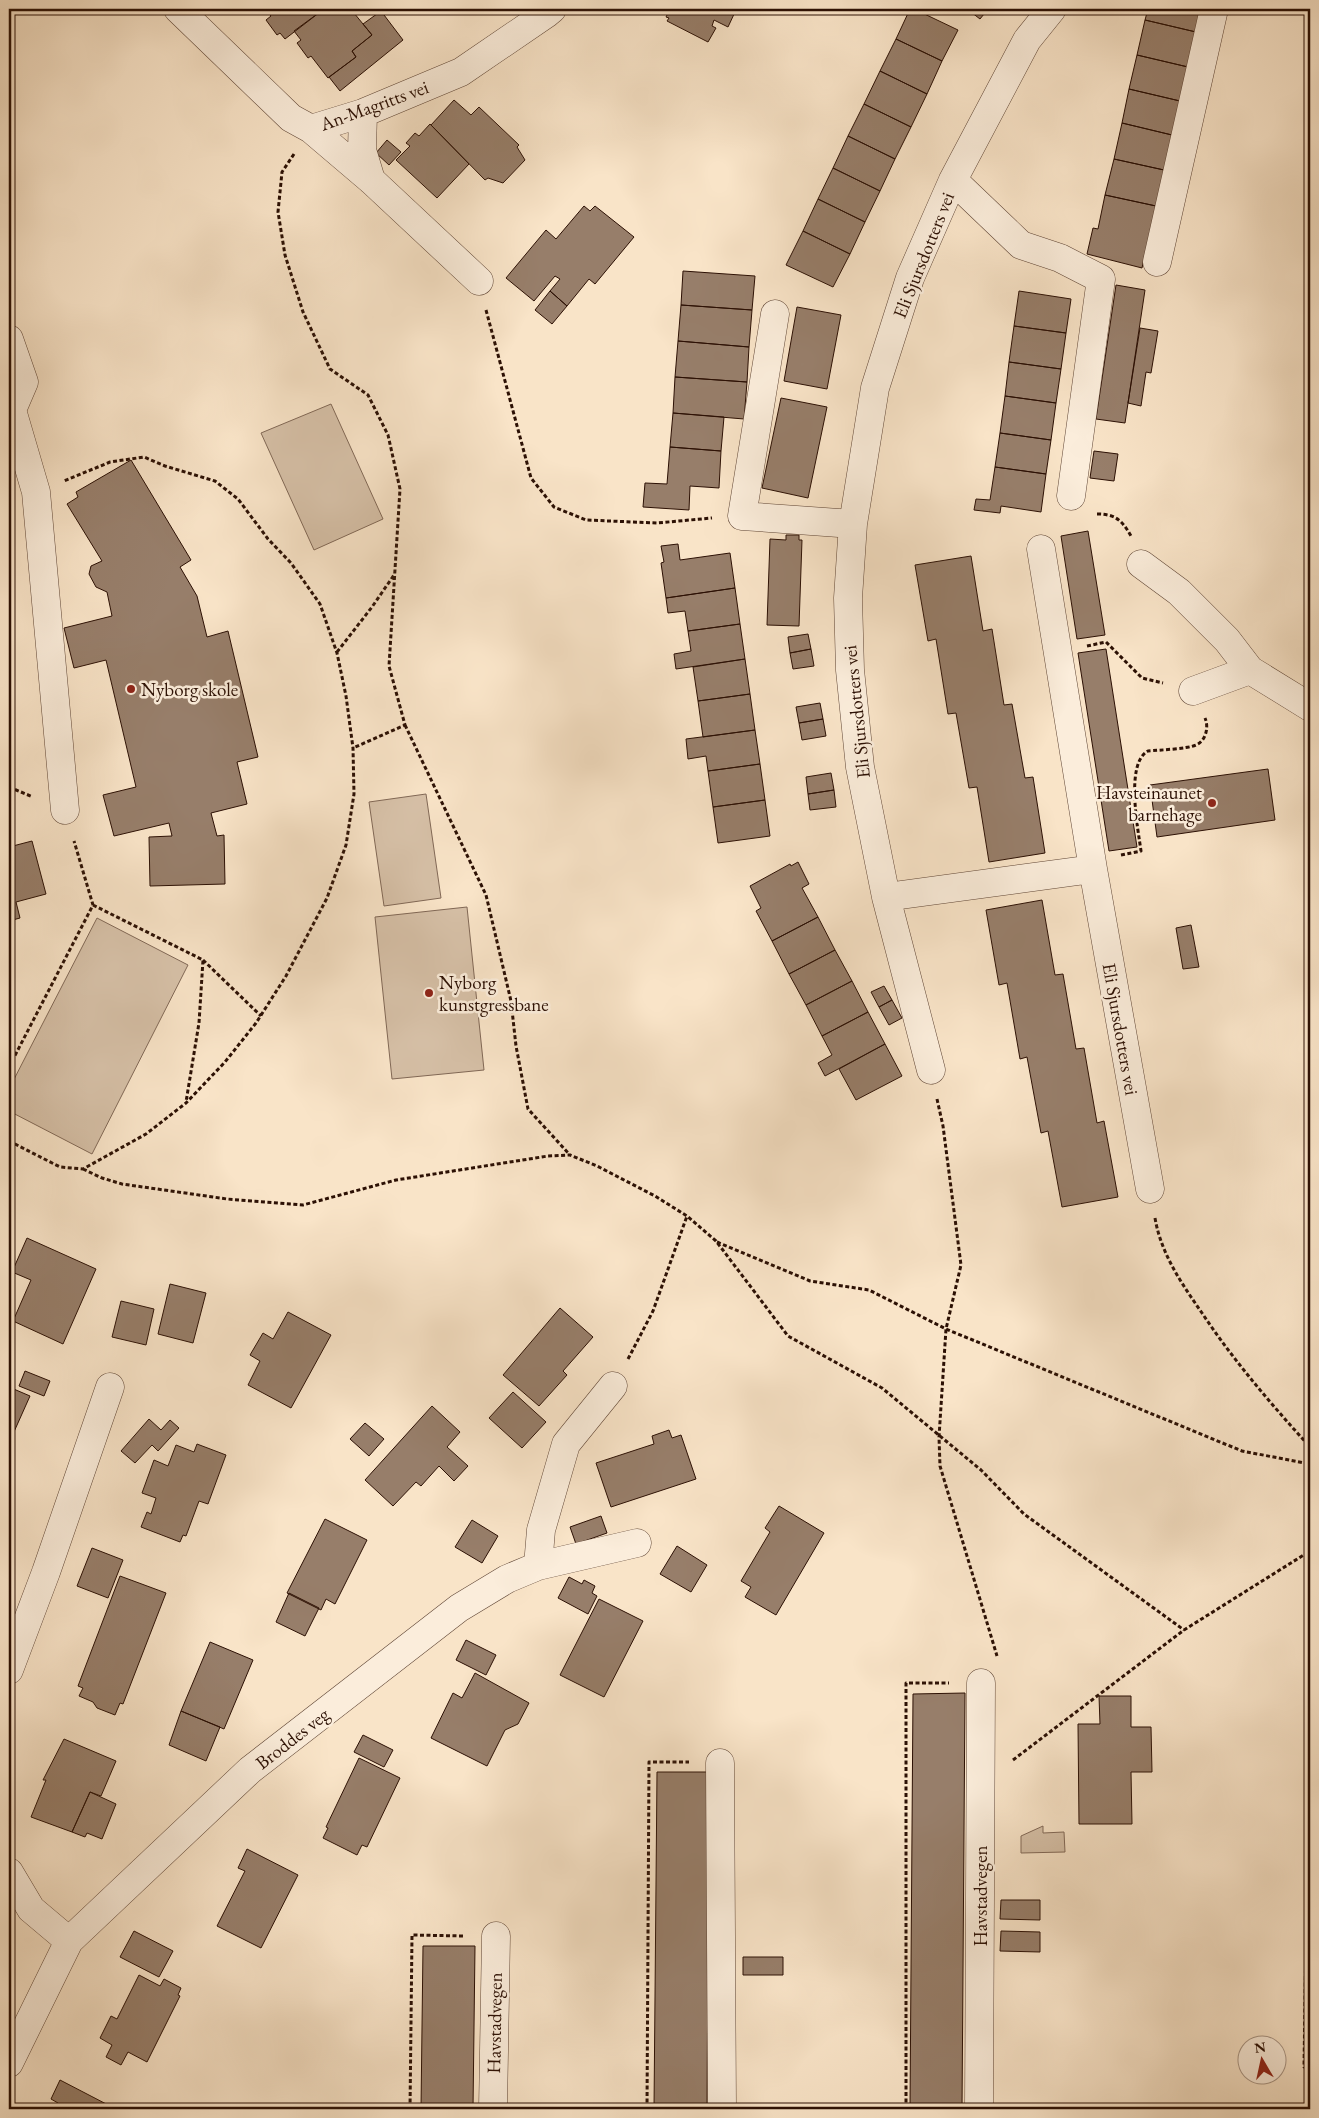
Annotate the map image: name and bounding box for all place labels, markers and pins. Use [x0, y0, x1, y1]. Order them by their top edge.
place label: Nyborg skole [141, 677, 238, 702]
marker: Nyborg skole [125, 683, 137, 695]
place label: Havsteinaunet barnehage [1096, 780, 1202, 827]
marker: Havsteinaunet barnehage [1206, 797, 1218, 809]
place label: Nyborg kunstgressbane [439, 970, 549, 1017]
marker: Nyborg kunstgressbane [423, 987, 435, 999]

